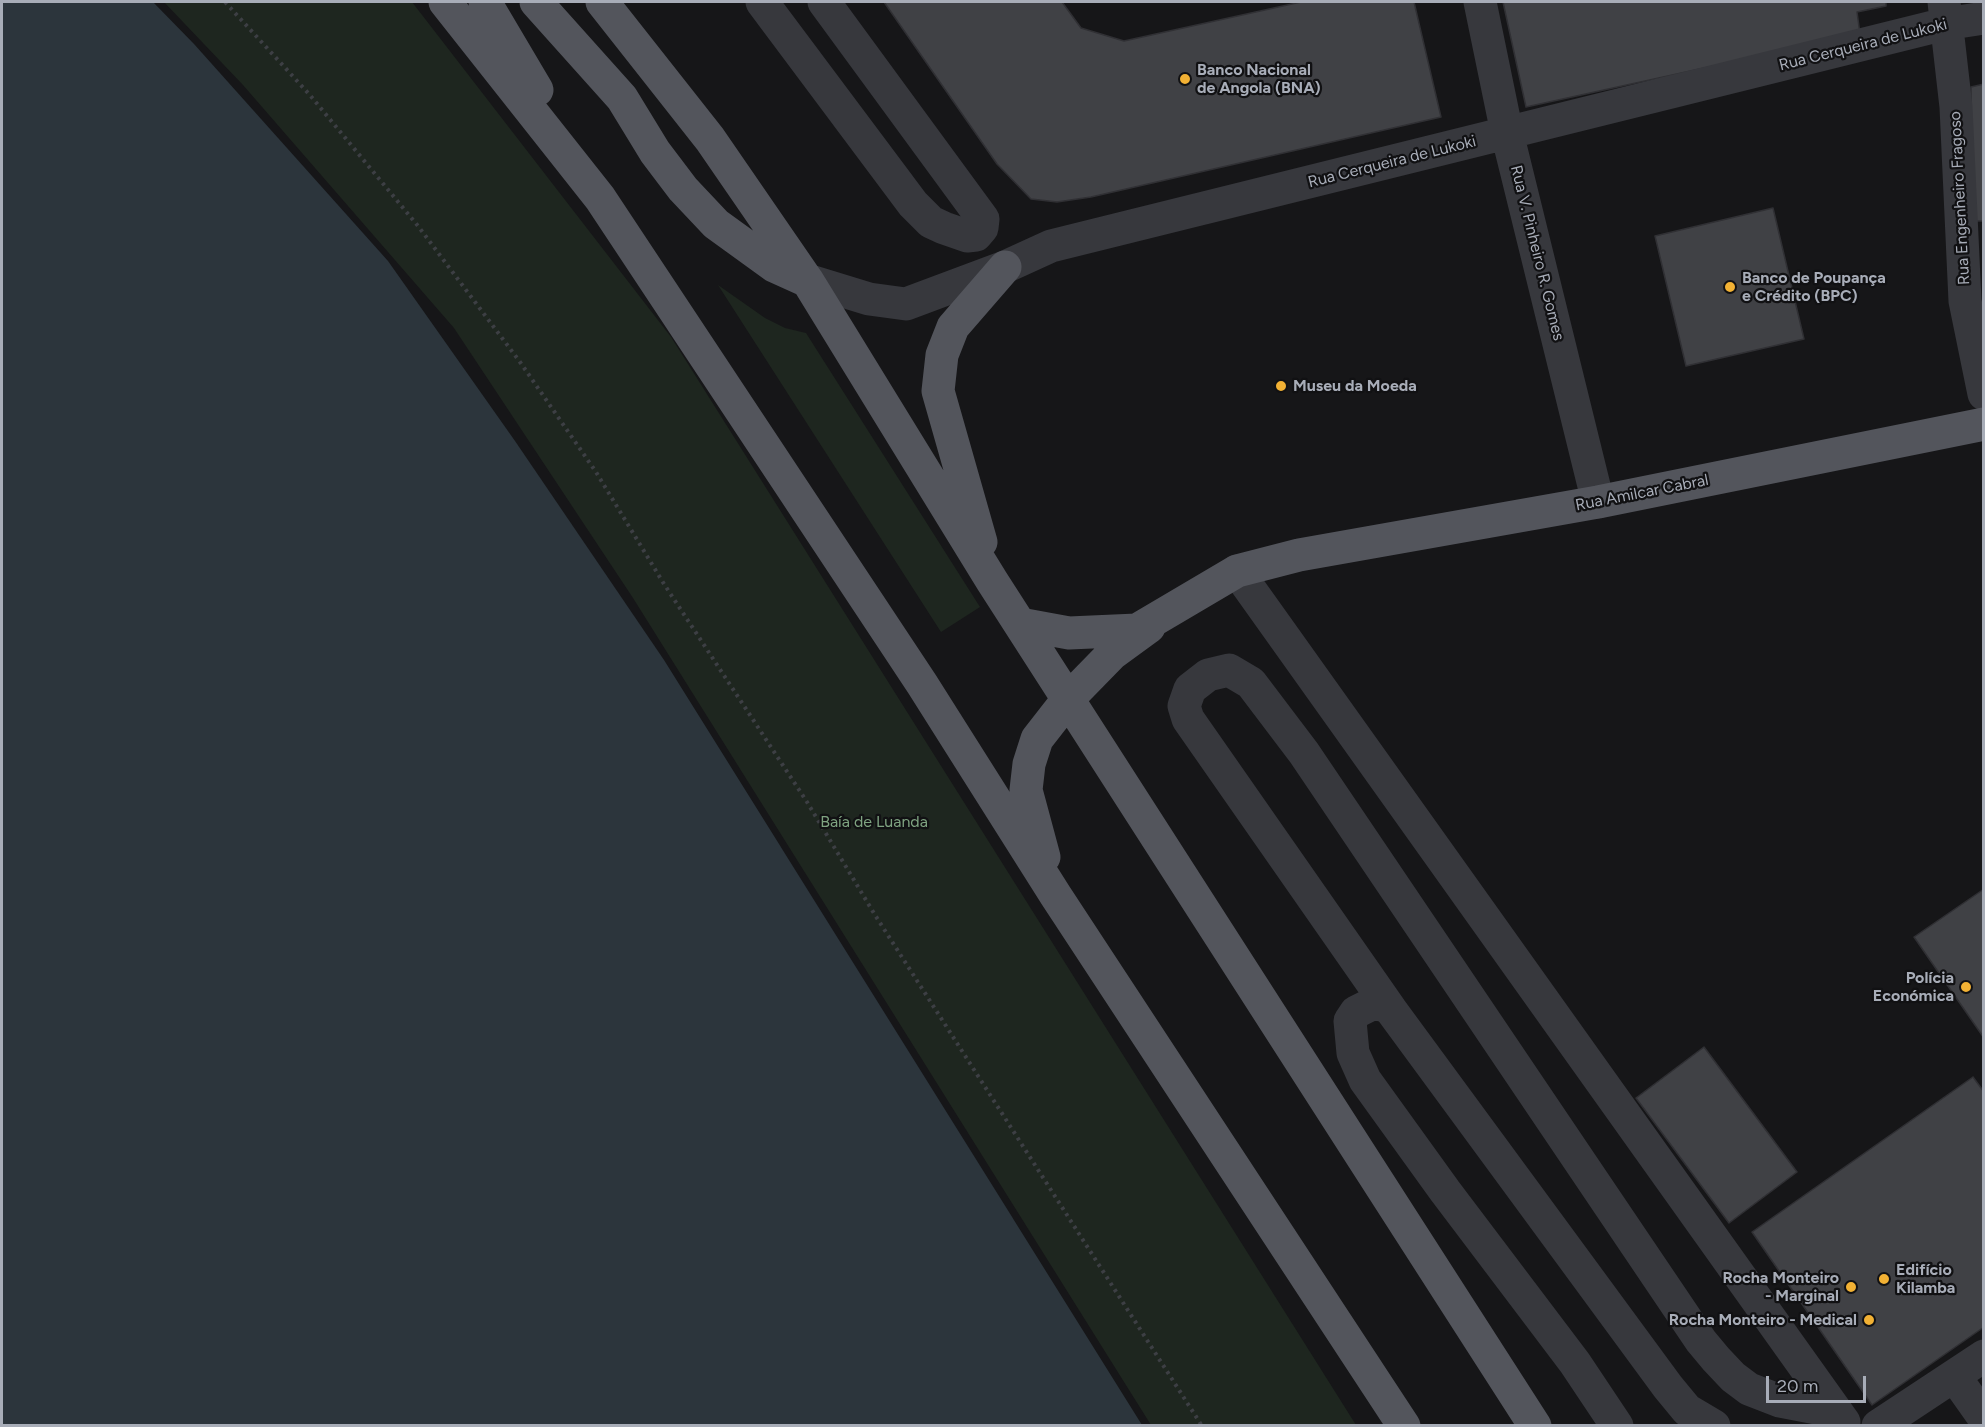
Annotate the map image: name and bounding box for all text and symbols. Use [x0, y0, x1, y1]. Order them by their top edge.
street label: Rua Cerqueira de Lukoki [1777, 15, 1949, 75]
place label: Banco Nacional de Angola (BNA) [1197, 60, 1321, 98]
marker: Banco Nacional de Angola (BNA) [1178, 72, 1192, 86]
street label: Rua Engenheiro Fragoso [1946, 111, 1974, 285]
street label: Rua Cerqueira de Lukoki [1306, 132, 1478, 192]
street label: Rua V. Pinheiro R. Gomes [1506, 163, 1568, 343]
place label: Banco de Poupança e Crédito (BPC) [1742, 268, 1886, 306]
marker: Banco de Poupança e Crédito (BPC) [1723, 280, 1737, 294]
place label: Museu da Moeda [1293, 376, 1417, 396]
marker: Museu da Moeda [1274, 379, 1288, 393]
street label: Rua Amilcar Cabral [1574, 471, 1710, 515]
park label: Baía de Luanda [820, 812, 928, 832]
place label: Polícia Económica [1873, 968, 1954, 1006]
marker: Polícia Económica [1959, 980, 1973, 994]
place label: Edifício Kilamba [1896, 1260, 1955, 1298]
place label: Rocha Monteiro - Marginal [1722, 1268, 1839, 1306]
marker: Edifício Kilamba [1877, 1272, 1891, 1286]
marker: Rocha Monteiro - Marginal [1844, 1280, 1858, 1294]
place label: Rocha Monteiro - Medical [1669, 1310, 1857, 1330]
marker: Rocha Monteiro - Medical [1862, 1313, 1876, 1327]
scale bar [1769, 1364, 1870, 1402]
text: 20 m [1777, 1375, 1818, 1397]

